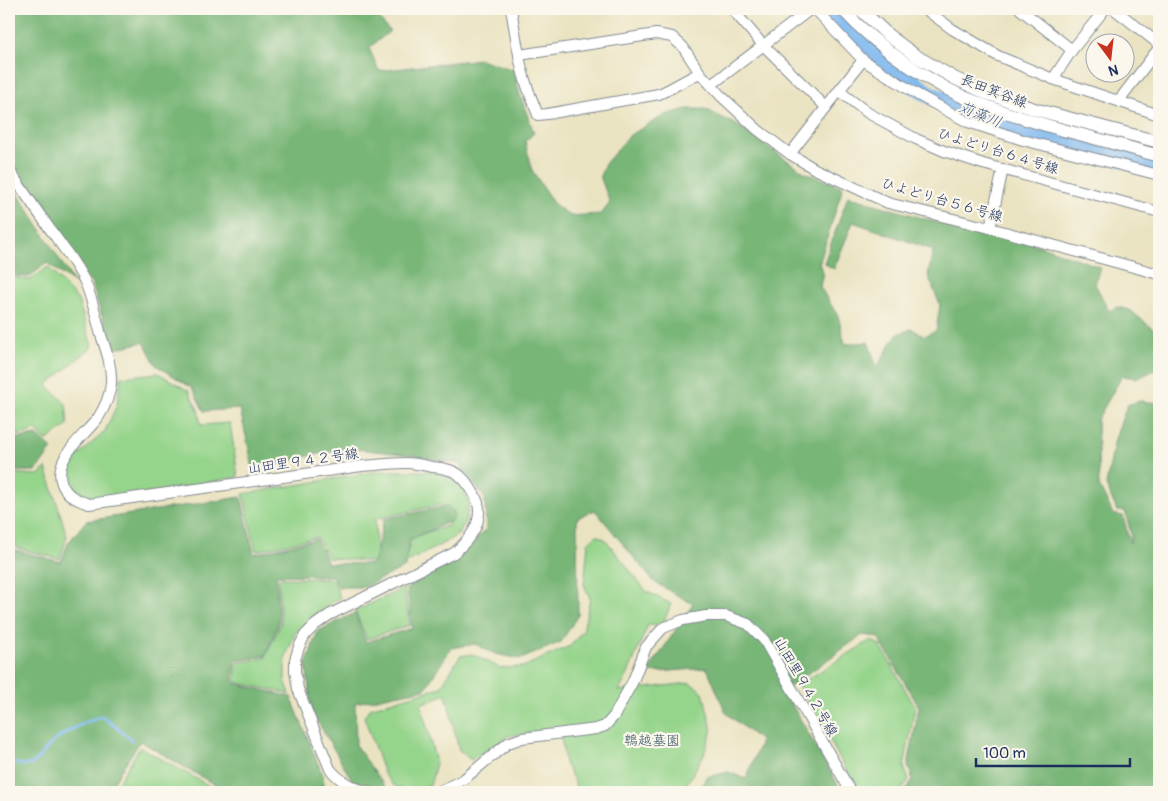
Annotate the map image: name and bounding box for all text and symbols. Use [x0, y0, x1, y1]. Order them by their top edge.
north arrow [1086, 32, 1136, 82]
text: N [1106, 61, 1120, 80]
street label: 長田箕谷線 [958, 71, 1030, 111]
water label: 苅藻川 [956, 98, 1004, 132]
street label: ひよどり台６４号線 [935, 124, 1061, 178]
street label: ひよどり台５６号線 [879, 174, 1005, 226]
street label: 山田里９４２号線 [246, 445, 360, 477]
street label: 山田里９４２号線 [771, 634, 841, 740]
park label: 鵯越墓園 [624, 732, 680, 749]
scale bar [976, 736, 1129, 768]
text: 100 m [983, 744, 1026, 763]

